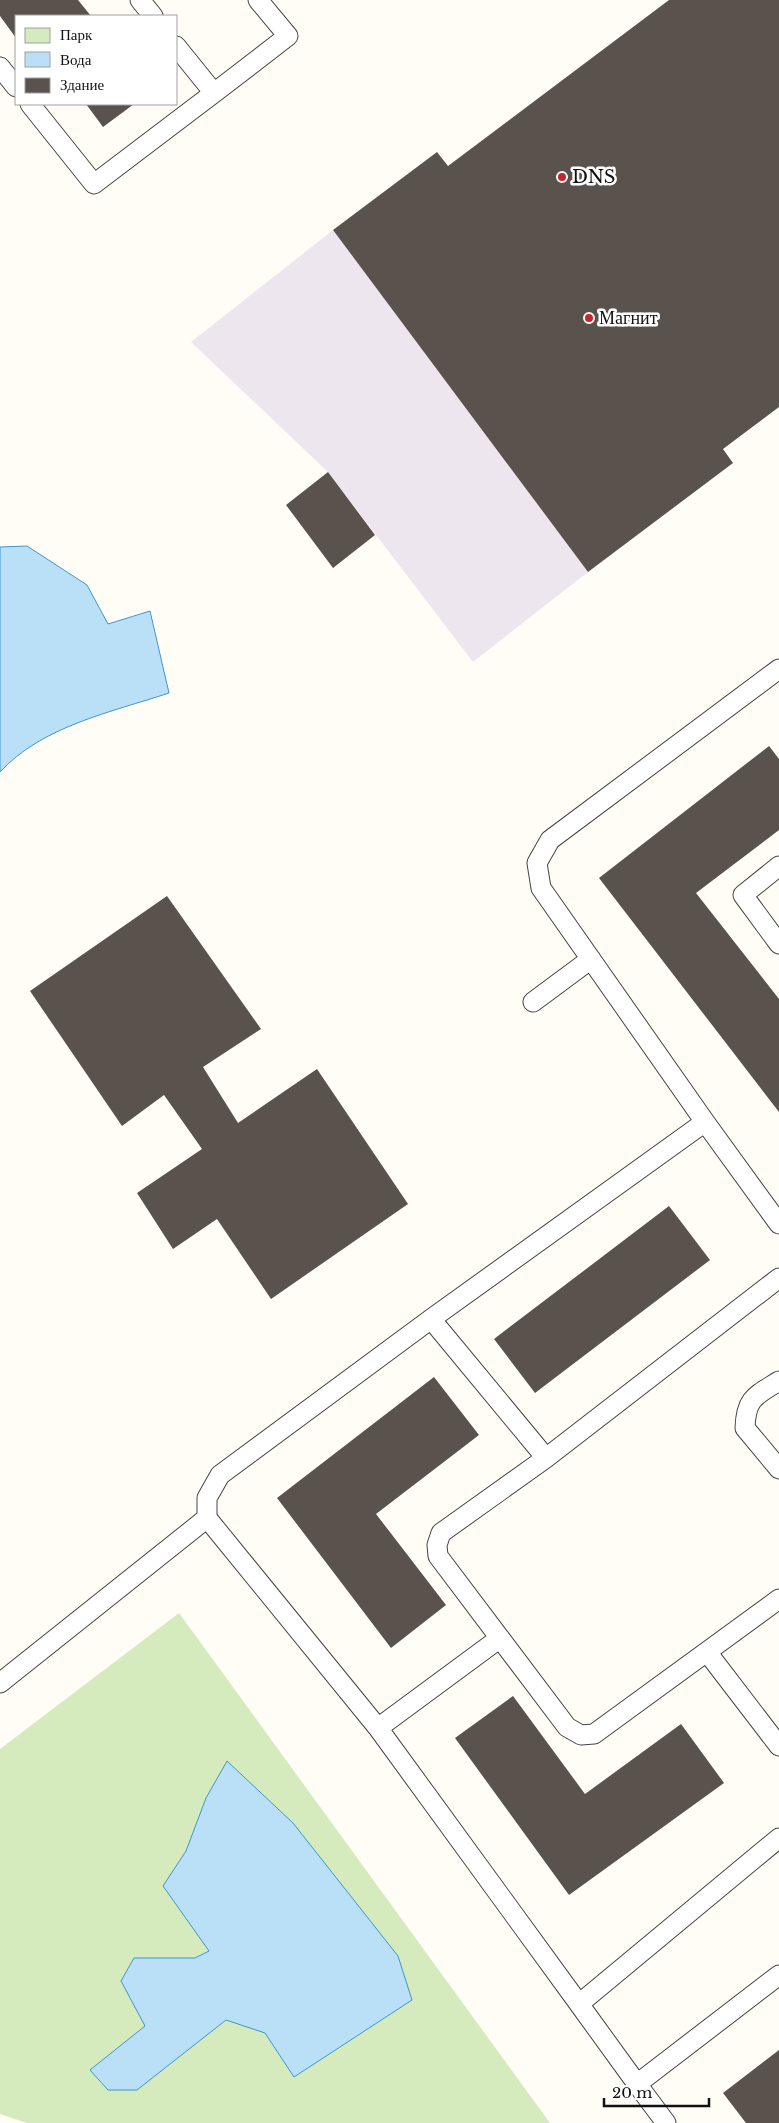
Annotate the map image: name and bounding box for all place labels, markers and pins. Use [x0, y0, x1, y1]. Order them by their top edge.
place label: DNS [572, 166, 615, 188]
marker: DNS [556, 171, 568, 183]
place label: Магнит [599, 307, 658, 329]
marker: Магнит [583, 312, 595, 324]

